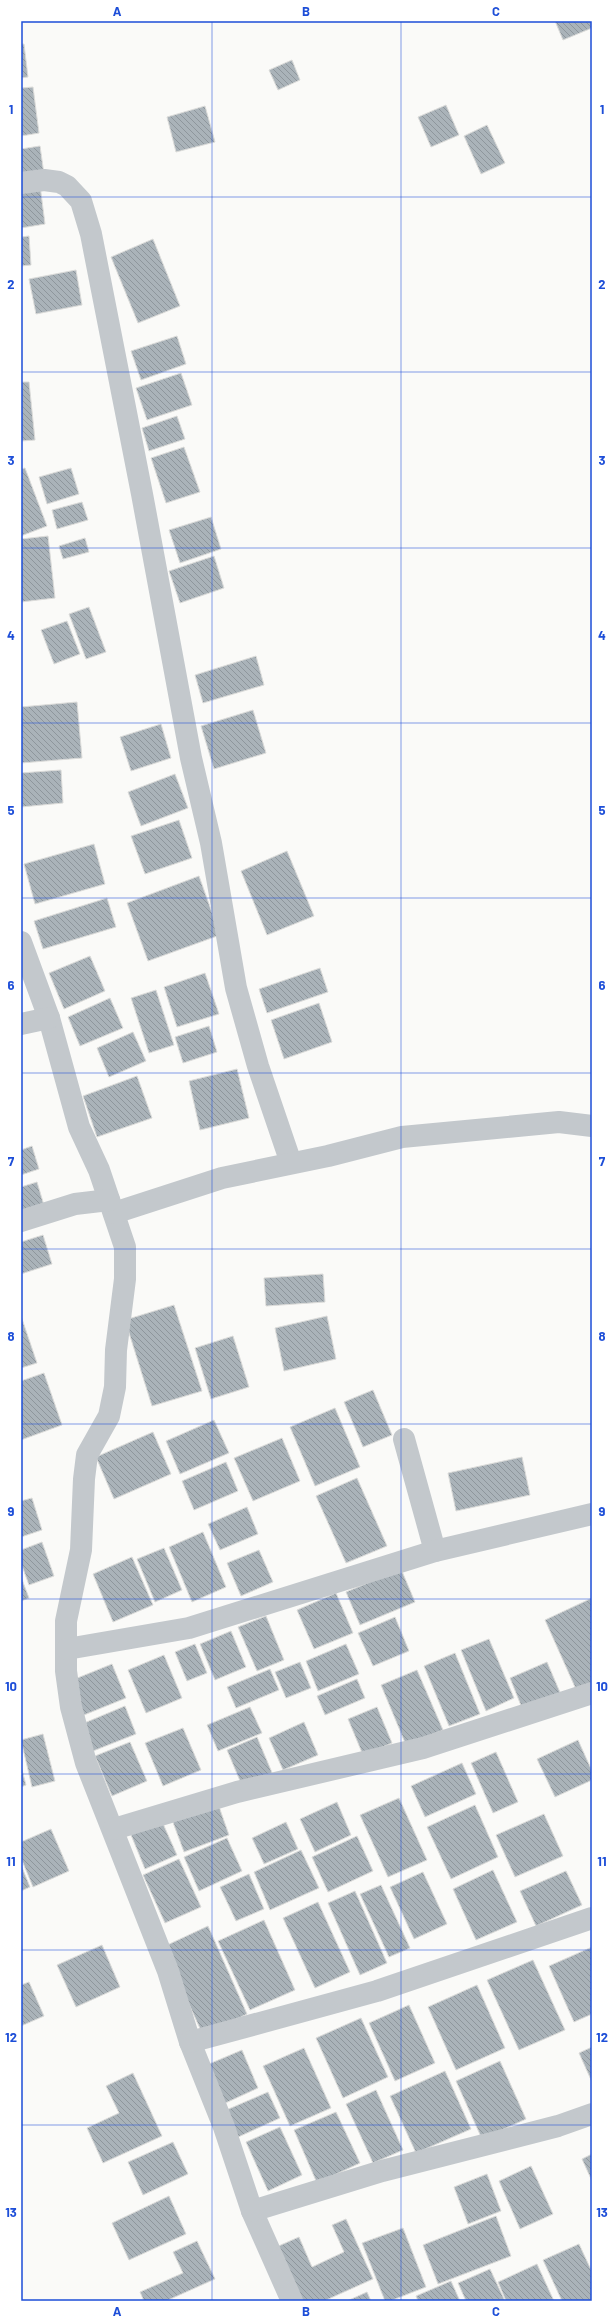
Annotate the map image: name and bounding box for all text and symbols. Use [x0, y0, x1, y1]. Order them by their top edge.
text: A [113, 3, 122, 19]
text: B [302, 3, 310, 19]
text: C [492, 3, 500, 19]
text: 1 [9, 101, 13, 117]
text: 1 [600, 101, 604, 117]
text: 2 [7, 276, 15, 292]
text: 2 [598, 276, 606, 292]
text: 3 [7, 452, 15, 468]
text: 3 [598, 452, 606, 468]
text: 4 [7, 627, 15, 643]
text: 4 [598, 627, 606, 643]
text: 5 [7, 802, 15, 818]
text: 5 [598, 802, 606, 818]
text: 6 [8, 977, 15, 993]
text: 6 [599, 977, 606, 993]
text: 7 [8, 1153, 15, 1169]
text: 7 [599, 1153, 606, 1169]
text: 8 [7, 1328, 15, 1344]
text: 8 [598, 1328, 606, 1344]
text: 9 [8, 1503, 15, 1519]
text: 9 [599, 1503, 606, 1519]
text: 10 [5, 1678, 17, 1694]
text: 10 [596, 1678, 608, 1694]
text: 11 [6, 1853, 16, 1869]
text: 11 [597, 1853, 607, 1869]
text: 12 [5, 2029, 17, 2045]
text: 12 [596, 2029, 608, 2045]
text: 13 [5, 2204, 17, 2220]
text: 13 [596, 2204, 608, 2220]
text: A [113, 2303, 122, 2319]
text: B [302, 2303, 310, 2319]
text: C [492, 2303, 500, 2319]

